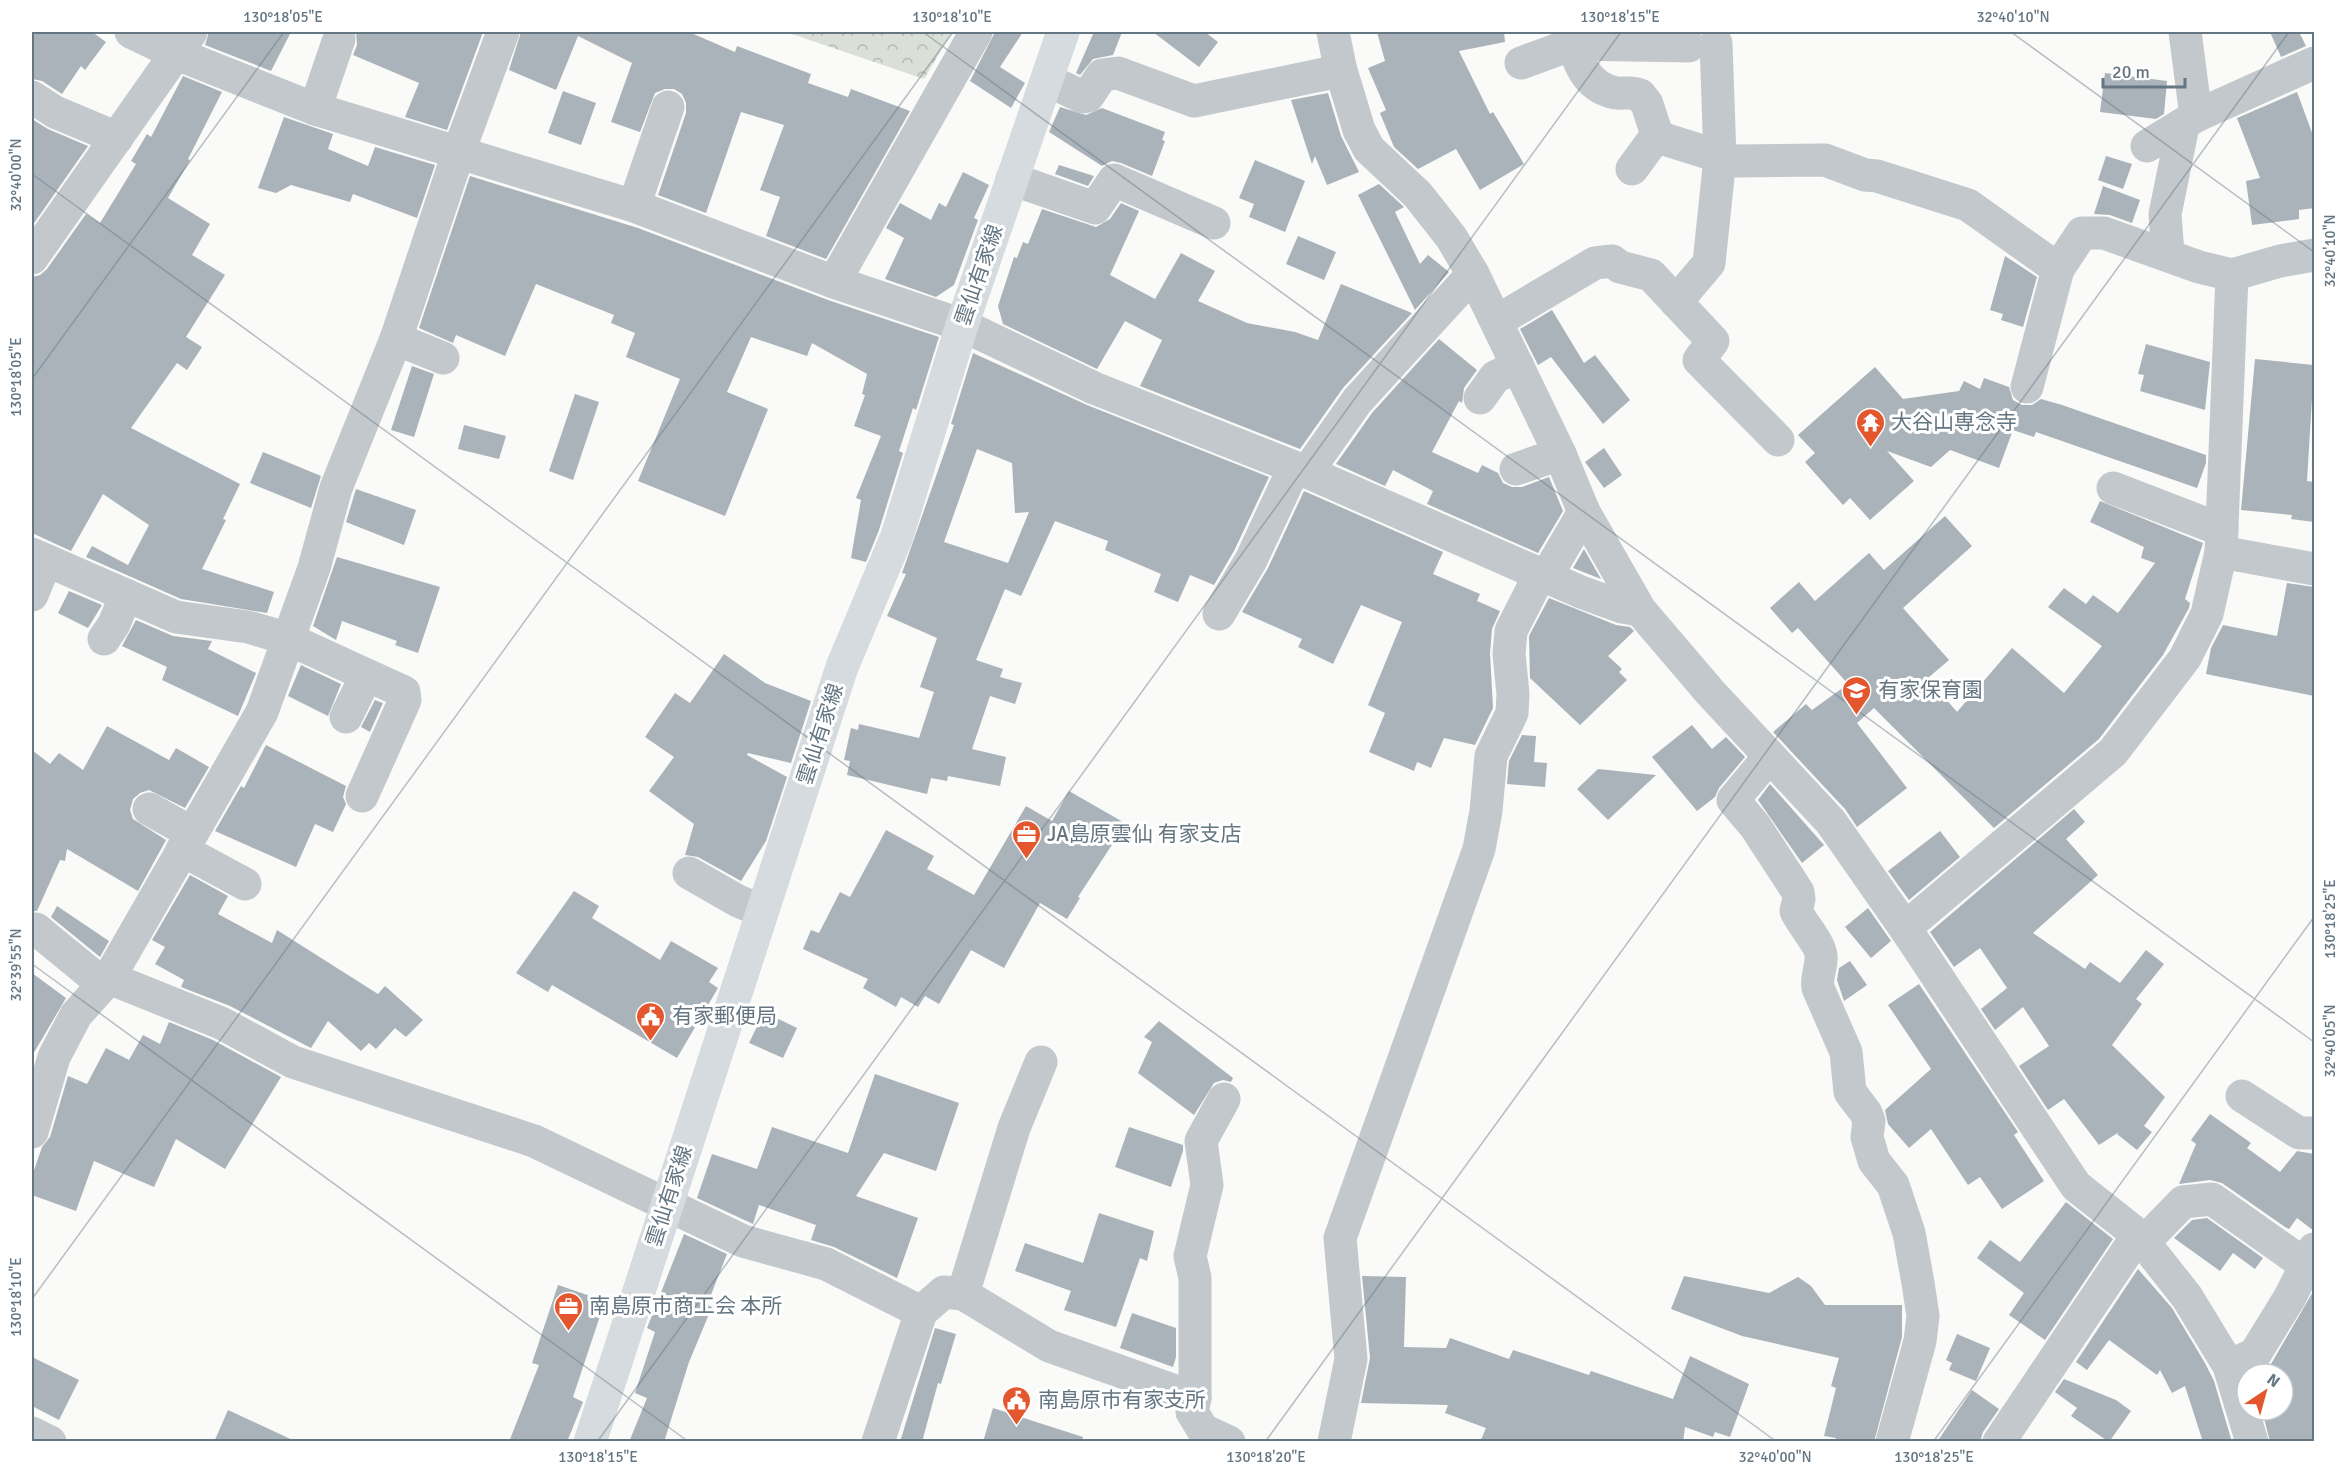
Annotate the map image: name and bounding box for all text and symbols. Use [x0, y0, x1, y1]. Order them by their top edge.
text: 130°18'05"E [243, 8, 323, 26]
text: 130°18'10"E [912, 8, 992, 26]
text: 130°18'15"E [1580, 8, 1660, 26]
text: 32°40'10"N [1976, 8, 2050, 26]
scale bar [2103, 51, 2186, 89]
text: 20 m [2112, 61, 2150, 83]
text: 32°40'00"N [7, 138, 25, 212]
text: 32°40'10"N [2321, 214, 2339, 288]
street label: 雲仙有家線 [950, 221, 1008, 329]
text: 130°18'05"E [7, 337, 25, 417]
temple icon: 大谷山専念寺 [1854, 406, 1886, 448]
place label: 大谷山専念寺 [1891, 409, 2017, 435]
school or university icon: 有家保育園 [1841, 674, 1873, 716]
place label: 有家保育園 [1878, 677, 1983, 703]
street label: 雲仙有家線 [791, 680, 849, 788]
office icon: JA島原雲仙 有家支店 [1010, 818, 1042, 860]
place label: JA島原雲仙 有家支店 [1047, 821, 1242, 847]
text: 130°18'25"E [2321, 879, 2339, 959]
text: 32°39'55"N [7, 928, 25, 1002]
public building icon: 有家郵便局 [635, 1000, 667, 1042]
place label: 有家郵便局 [672, 1003, 777, 1029]
text: 32°40'05"N [2321, 1004, 2339, 1078]
street label: 雲仙有家線 [640, 1142, 698, 1250]
text: 130°18'10"E [7, 1257, 25, 1337]
office icon: 南島原市商工会 本所 [552, 1290, 584, 1332]
place label: 南島原市商工会 本所 [589, 1293, 783, 1319]
north arrow [2235, 1362, 2295, 1422]
text: N [2263, 1369, 2284, 1392]
public building icon: 南島原市有家支所 [1001, 1384, 1033, 1426]
place label: 南島原市有家支所 [1038, 1387, 1206, 1413]
text: 130°18'15"E [558, 1448, 638, 1466]
text: 130°18'20"E [1226, 1448, 1306, 1466]
text: 32°40'00"N [1738, 1448, 1812, 1466]
text: 130°18'25"E [1894, 1448, 1974, 1466]

